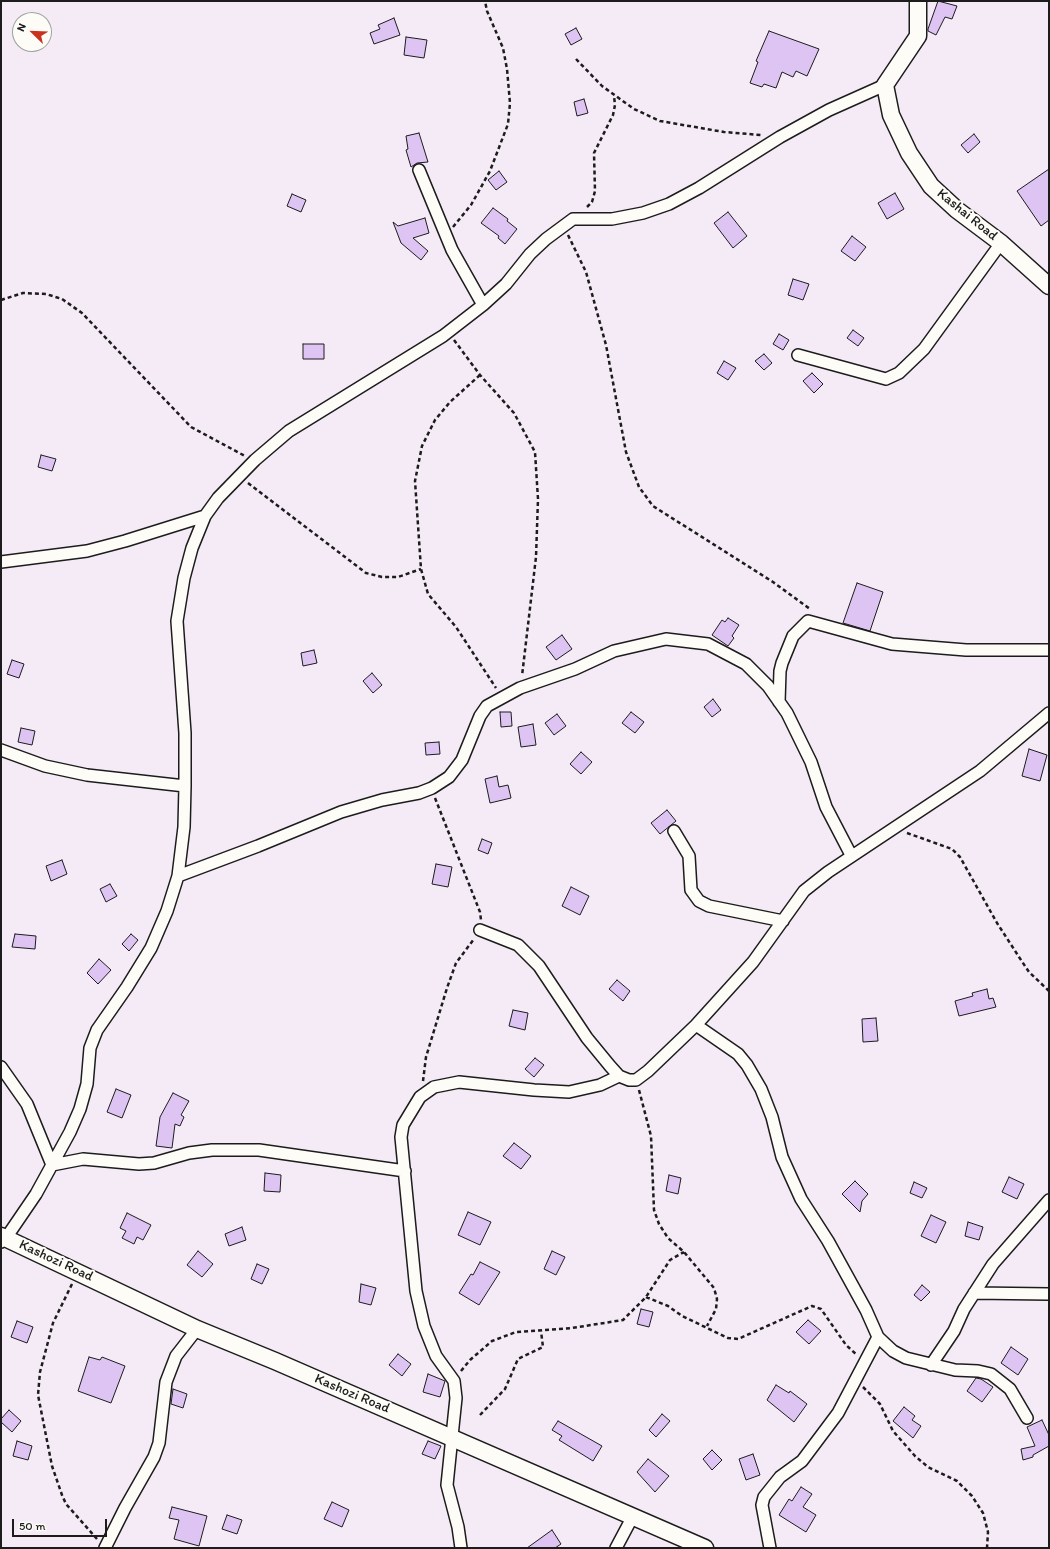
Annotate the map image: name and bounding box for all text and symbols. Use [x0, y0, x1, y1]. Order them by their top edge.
north arrow [12, 12, 52, 52]
text: N [14, 22, 29, 33]
street label: Kashai Road [933, 185, 1001, 245]
street label: Kashozi Road [16, 1236, 96, 1286]
street label: Kashozi Road [312, 1371, 392, 1417]
scale bar [14, 1511, 109, 1537]
text: 50 m [19, 1519, 45, 1533]

